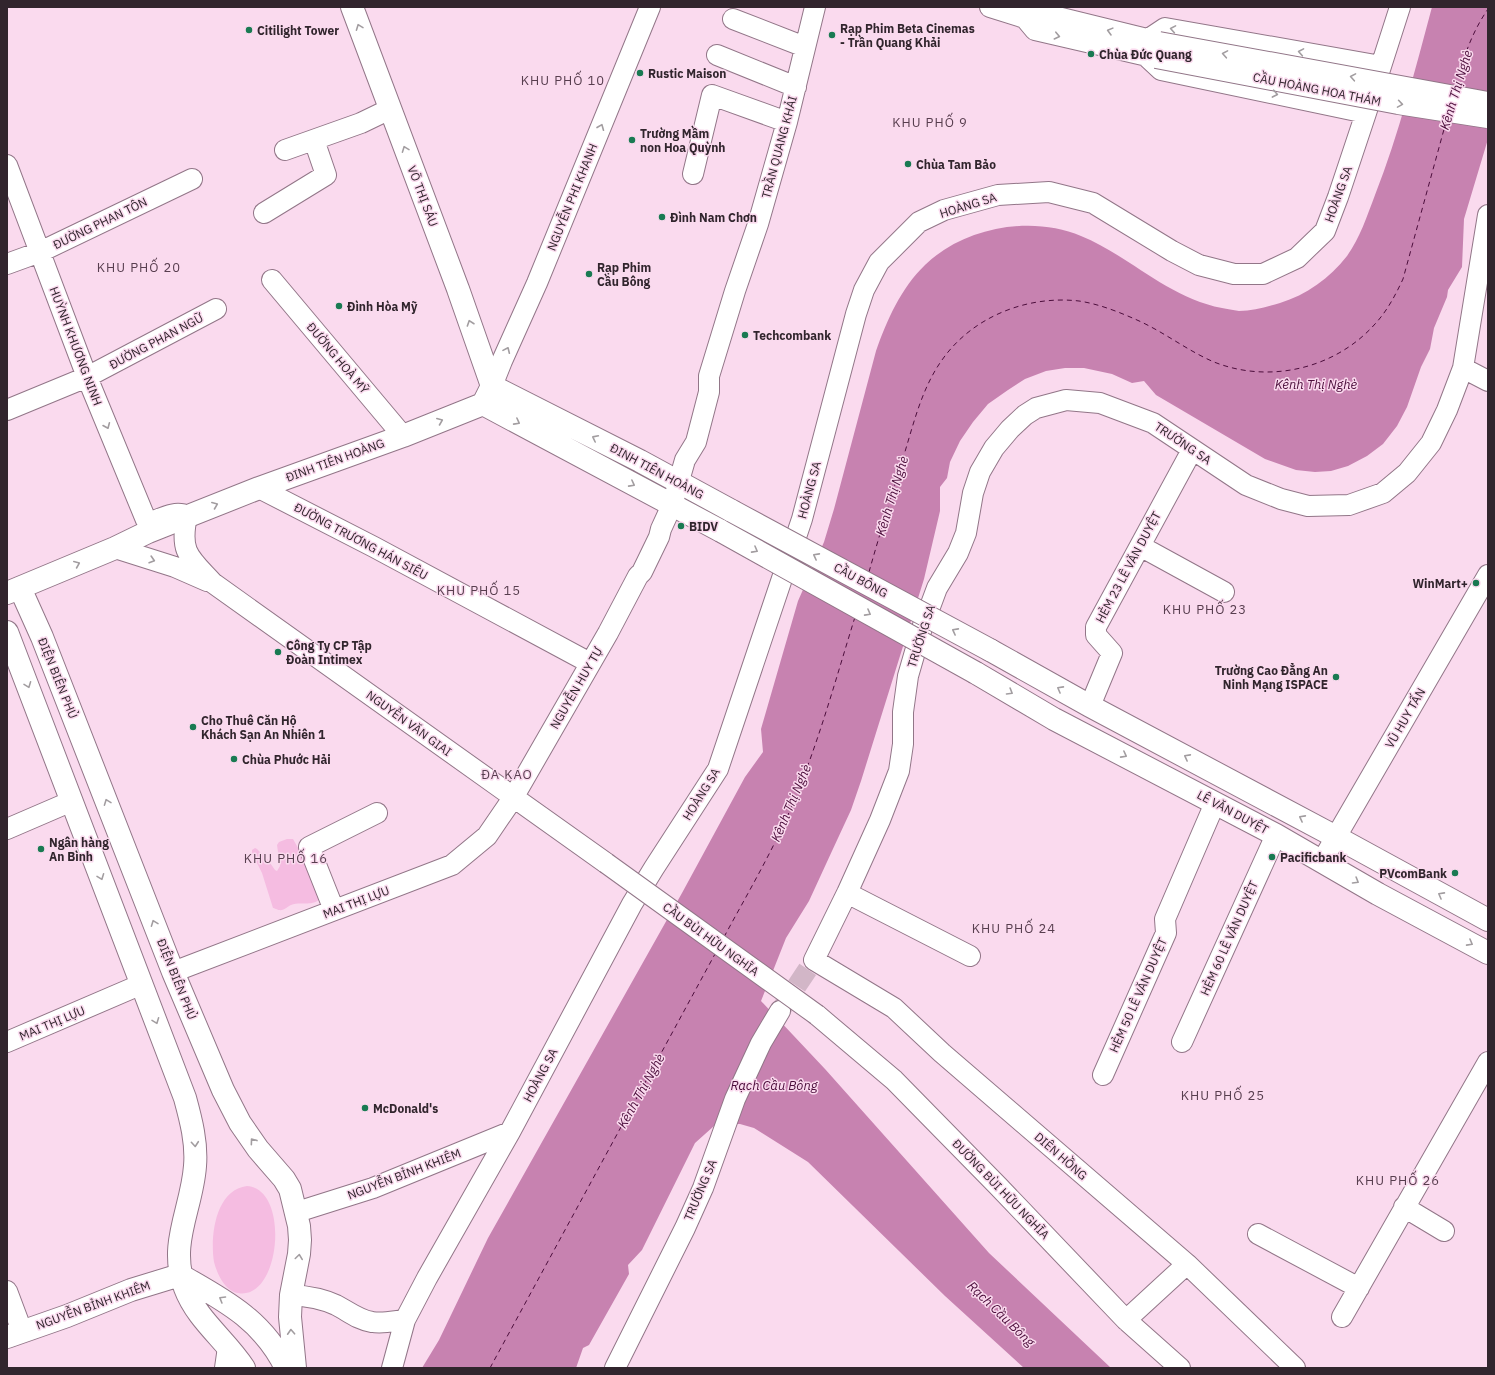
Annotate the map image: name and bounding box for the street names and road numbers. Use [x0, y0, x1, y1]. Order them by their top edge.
street label: CẦU HOÀNG HOA THÁM [1252, 68, 1383, 109]
street label: TRẦN QUANG KHẢI [757, 93, 800, 200]
street label: NGUYỄN PHI KHANH [544, 141, 600, 253]
street label: VÕ THỊ SÁU [405, 163, 441, 229]
street label: HOÀNG SA [1321, 164, 1355, 224]
street label: HOÀNG SA [938, 189, 999, 221]
street label: ĐƯỜNG PHAN TÔN [51, 194, 149, 252]
street label: HUỲNH KHƯƠNG NINH [46, 284, 106, 408]
street label: ĐƯỜNG PHAN NGỮ [107, 310, 206, 372]
street label: ĐƯỜNG HOÀ MỸ [304, 319, 372, 397]
street label: TRƯỜNG SA [1152, 419, 1215, 468]
street label: ĐINH TIÊN HOÀNG [284, 435, 386, 485]
street label: ĐINH TIÊN HOÀNG [608, 440, 706, 502]
street label: HOÀNG SA [794, 459, 824, 520]
street label: ĐƯỜNG TRƯƠNG HÁN SIÊU [291, 499, 431, 583]
street label: HẺM 23 LÊ VĂN DUYỆT [1092, 509, 1164, 625]
street label: CẦU BÔNG [831, 559, 891, 601]
street label: TRƯỜNG SA [904, 602, 938, 669]
street label: ÐIỆN BIÊN PHỦ [35, 635, 81, 721]
street label: NGUYỄN HUY TỰ [547, 644, 606, 732]
street label: VŨ HUY TẤN [1381, 685, 1428, 751]
street label: NGUYỄN VĂN GIAI [363, 687, 455, 759]
street label: HOÀNG SA [679, 765, 723, 823]
street label: LÊ VĂN DUYỆT [1195, 787, 1271, 837]
street label: HẺM 60 LÊ VĂN DUYỆT [1197, 878, 1261, 998]
street label: MAI THỊ LỰU [321, 882, 391, 922]
street label: CẦU BÙI HỮU NGHĨA [660, 898, 763, 979]
street label: HẺM 50 LÊ VĂN DUYỆT [1106, 935, 1170, 1055]
street label: ÐIỆN BIÊN PHỦ [154, 936, 200, 1022]
street label: MAI THỊ LỰU [17, 1002, 87, 1044]
street label: HOÀNG SA [520, 1045, 561, 1104]
street label: DIÊN HỒNG [1032, 1128, 1091, 1183]
street label: ĐƯỜNG BÙI HỮU NGHĨA [949, 1136, 1053, 1242]
street label: NGUYỄN BỈNH KHIÊM [345, 1145, 463, 1203]
street label: TRƯỜNG SA [680, 1157, 720, 1223]
street label: NGUYỄN BỈNH KHIÊM [34, 1277, 152, 1333]

